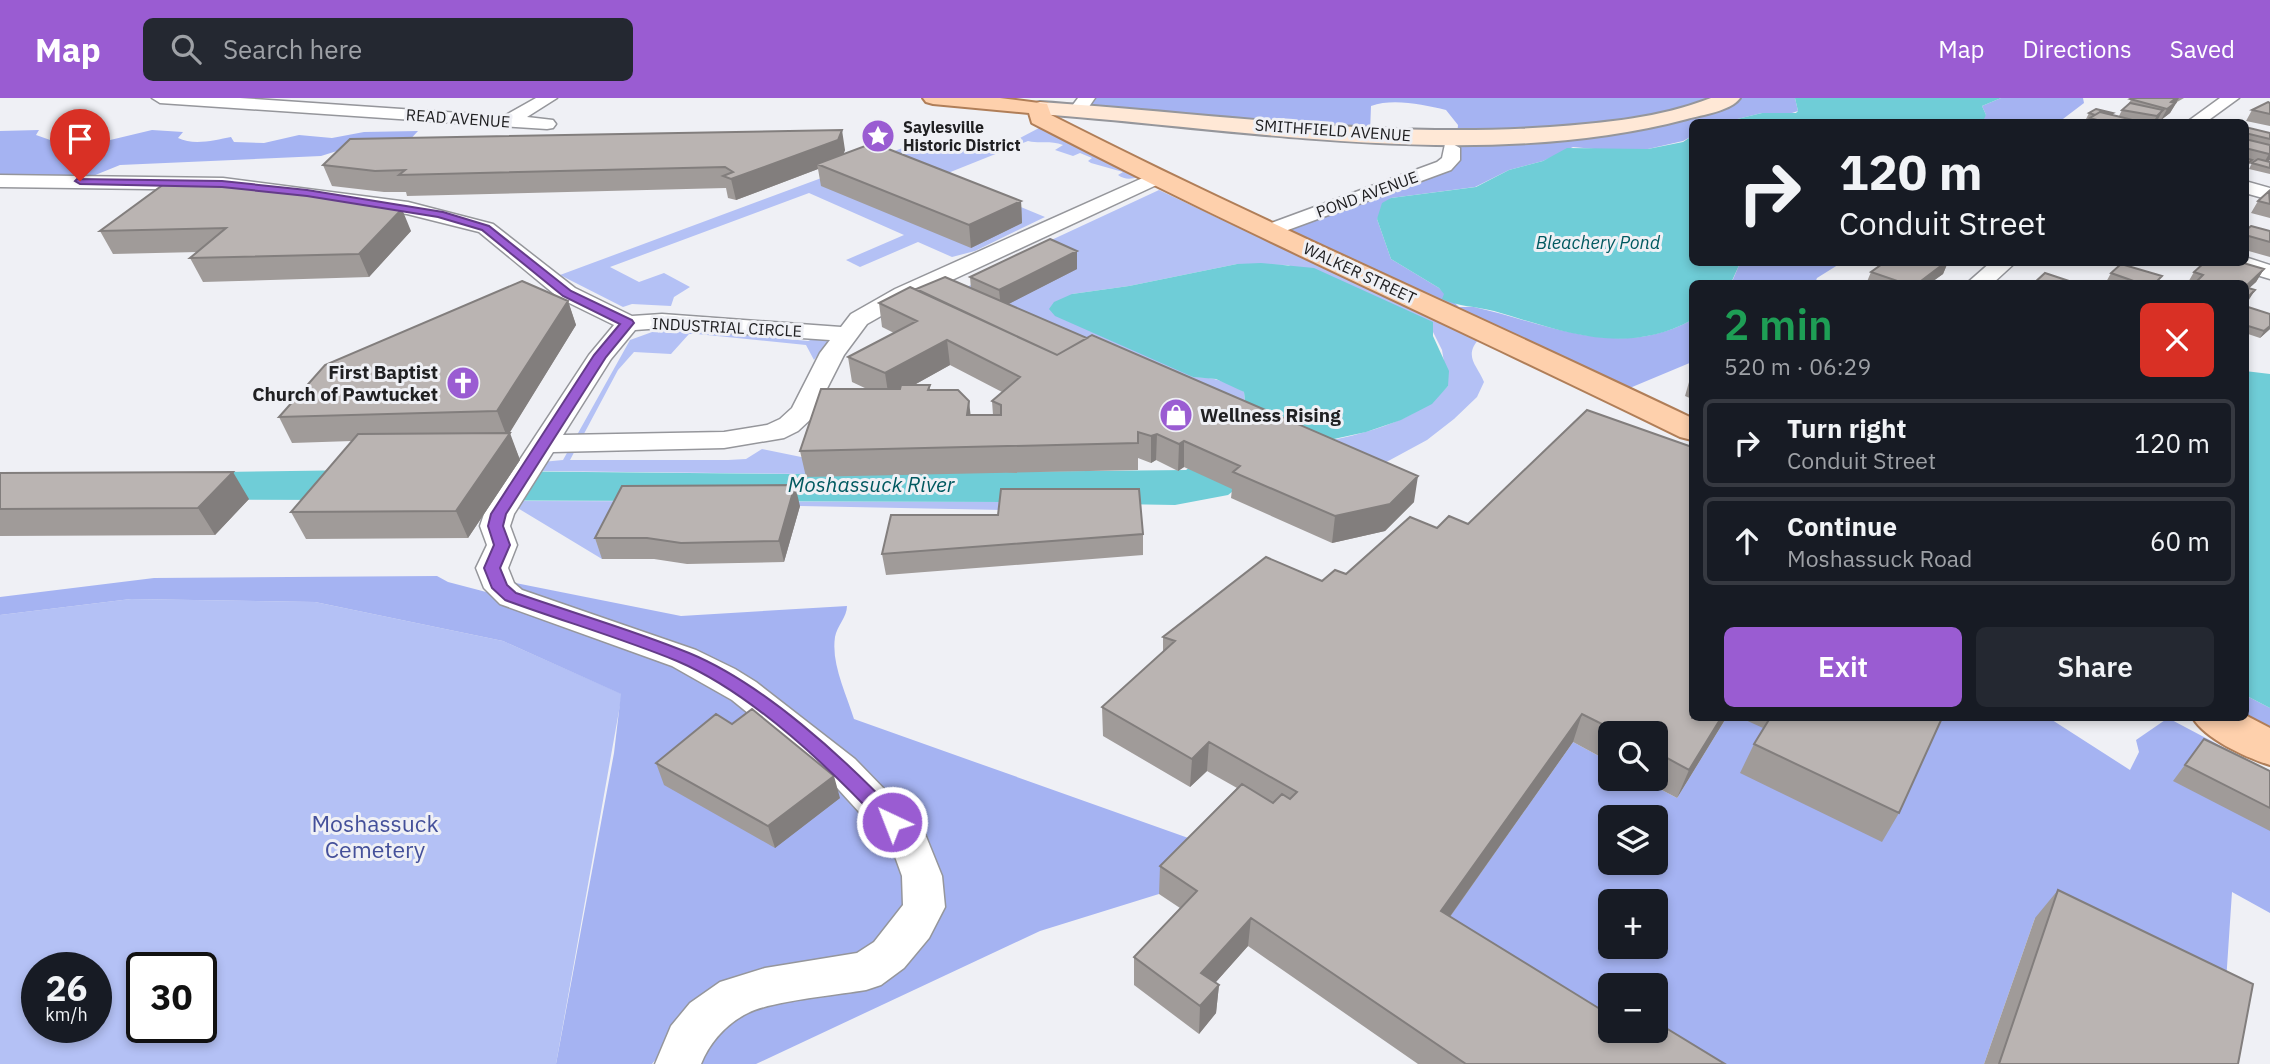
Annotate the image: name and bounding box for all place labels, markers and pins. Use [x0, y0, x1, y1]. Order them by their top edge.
pin [50, 109, 110, 181]
place icon: Saylesville Historic District [859, 117, 897, 155]
place label: Saylesville Historic District [903, 117, 1021, 155]
place label: First Baptist Church of Pawtucket [252, 360, 438, 406]
church icon: First Baptist Church of Pawtucket [444, 364, 482, 402]
shop icon: Wellness Rising [1157, 396, 1195, 434]
place label: Wellness Rising [1200, 403, 1341, 427]

